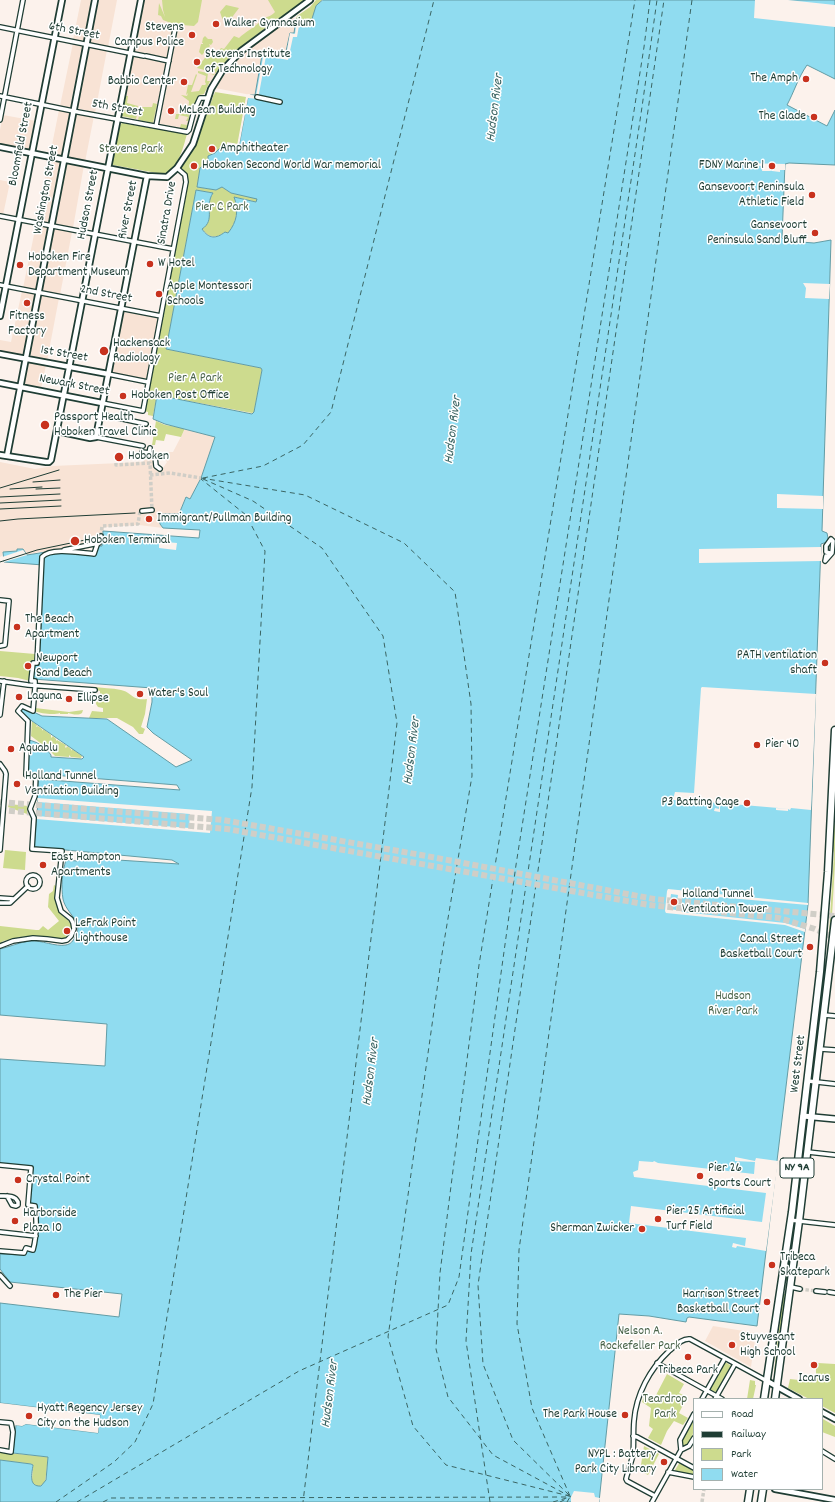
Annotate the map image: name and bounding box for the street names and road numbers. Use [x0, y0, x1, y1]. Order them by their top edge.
street label: 6th Street [47, 19, 101, 45]
street label: 5th Street [90, 97, 144, 121]
street label: Bloomfield Street [6, 101, 38, 187]
street label: Washington Street [31, 144, 63, 236]
street label: Hudson Street [75, 169, 103, 241]
street label: River Street [116, 179, 142, 241]
street label: Sinatra Drive [155, 180, 181, 246]
street label: 2nd Street [79, 282, 133, 308]
street label: 1st Street [39, 343, 89, 367]
street label: Newark Street [38, 372, 110, 400]
street label: West Street [788, 1034, 810, 1094]
road number: NY 9A [780, 1158, 814, 1178]

